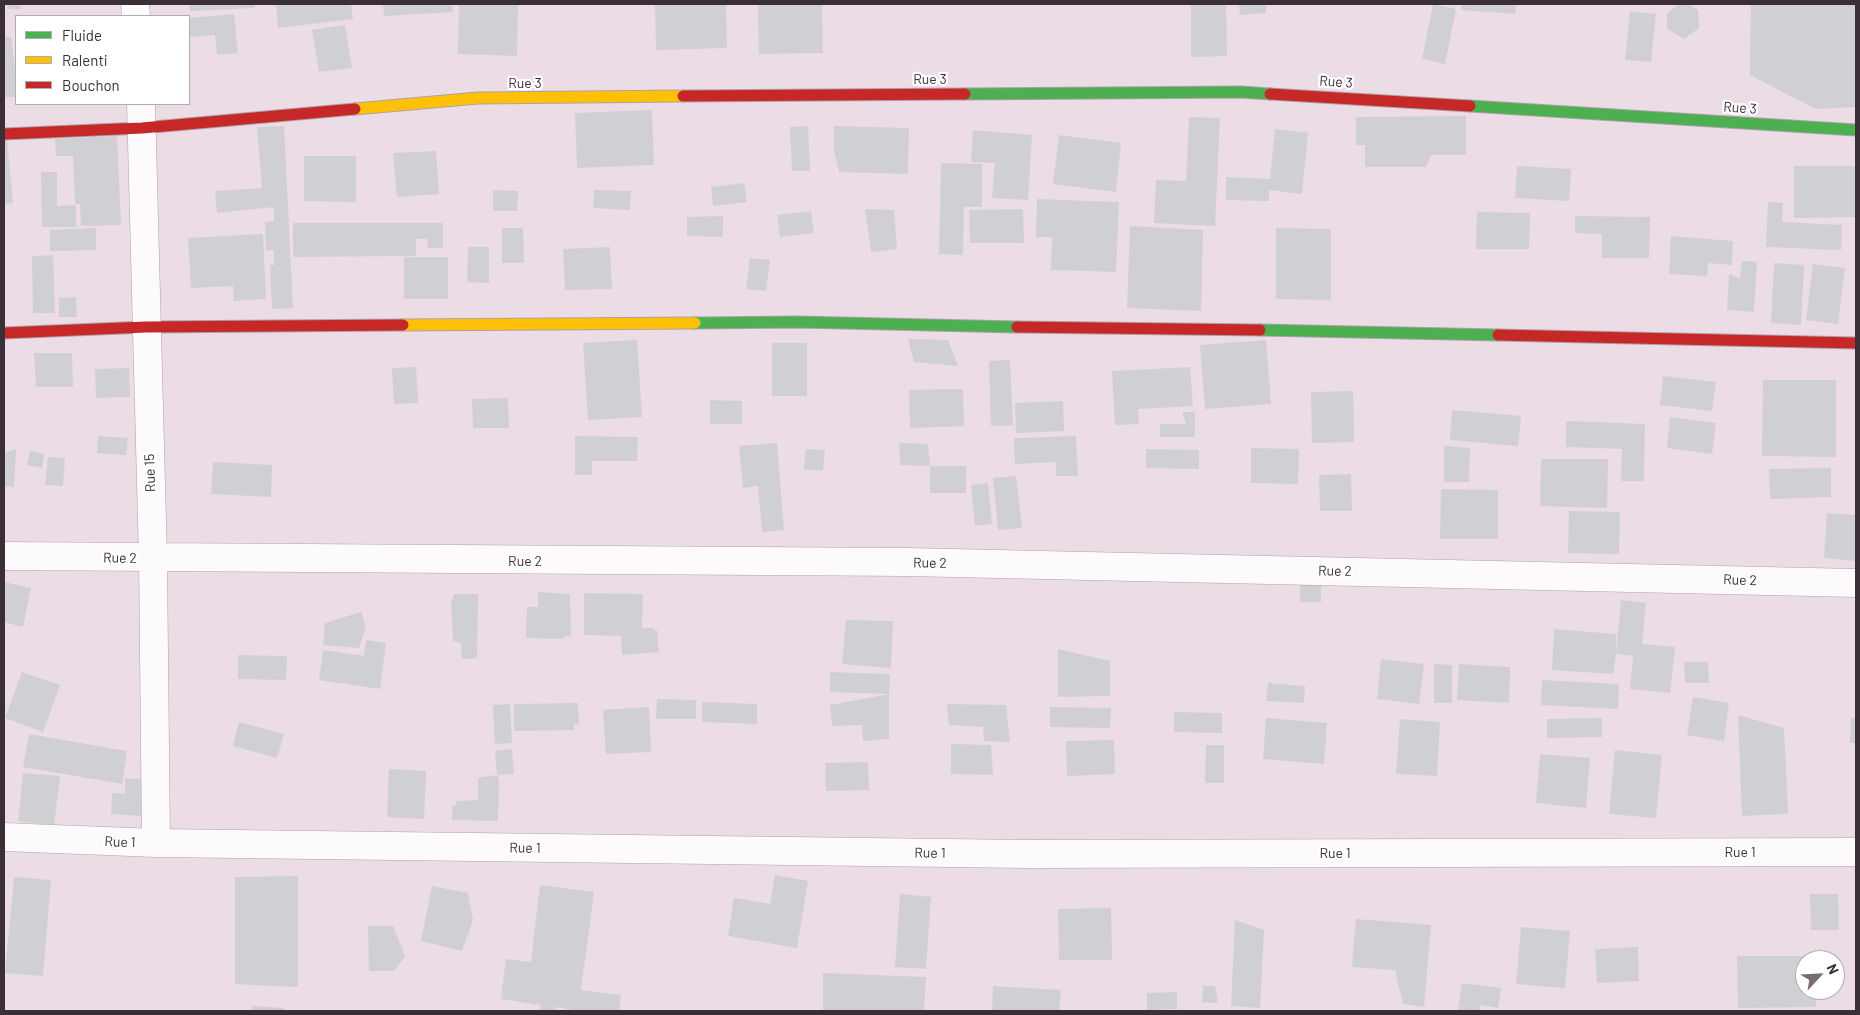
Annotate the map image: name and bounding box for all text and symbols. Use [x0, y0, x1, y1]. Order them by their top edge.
legend [15, 15, 190, 105]
text: Fluide [62, 26, 102, 44]
text: Ralenti [62, 51, 108, 69]
street label: Rue 3 [913, 71, 947, 87]
street label: Rue 3 [1319, 72, 1353, 92]
street label: Rue 3 [508, 75, 542, 91]
text: Bouchon [62, 76, 120, 94]
street label: Rue 3 [1723, 98, 1757, 118]
street label: Rue 15 [141, 454, 159, 492]
street label: Rue 2 [103, 549, 137, 567]
street label: Rue 2 [508, 553, 542, 569]
street label: Rue 2 [913, 554, 947, 572]
street label: Rue 2 [1318, 562, 1352, 580]
street label: Rue 2 [1723, 571, 1757, 589]
street label: Rue 1 [104, 833, 136, 851]
street label: Rue 1 [509, 839, 541, 857]
street label: Rue 1 [914, 844, 946, 862]
street label: Rue 1 [1724, 844, 1756, 860]
street label: Rue 1 [1319, 845, 1351, 861]
north arrow [1795, 950, 1845, 1000]
text: N [1823, 961, 1843, 977]

